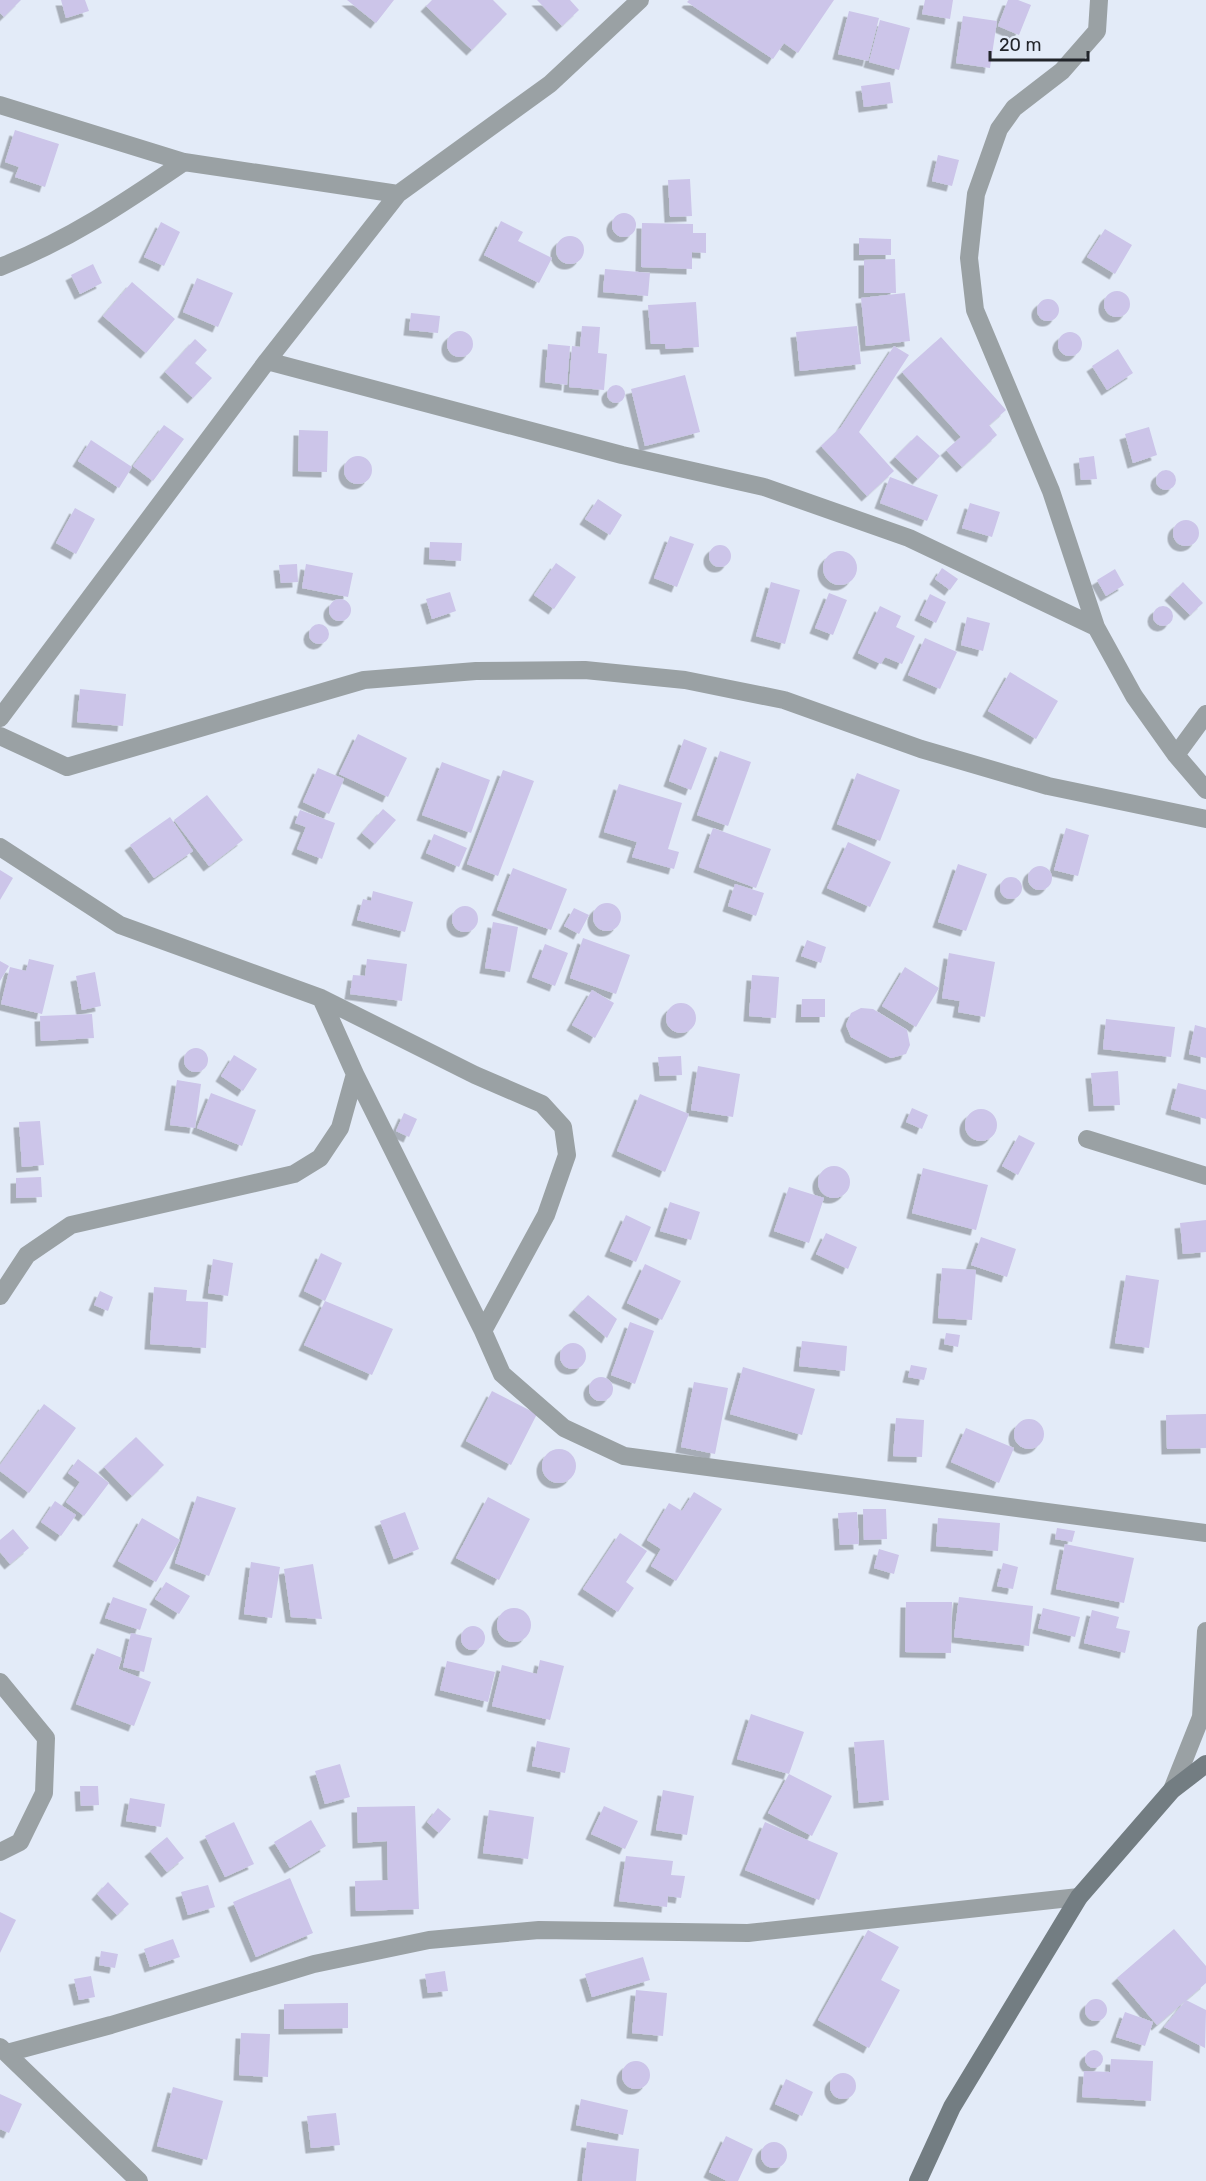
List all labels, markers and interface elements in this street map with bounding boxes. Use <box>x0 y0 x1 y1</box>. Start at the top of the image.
scale bar <box>990 24 1088 62</box>
text: 20 m <box>999 34 1041 56</box>

